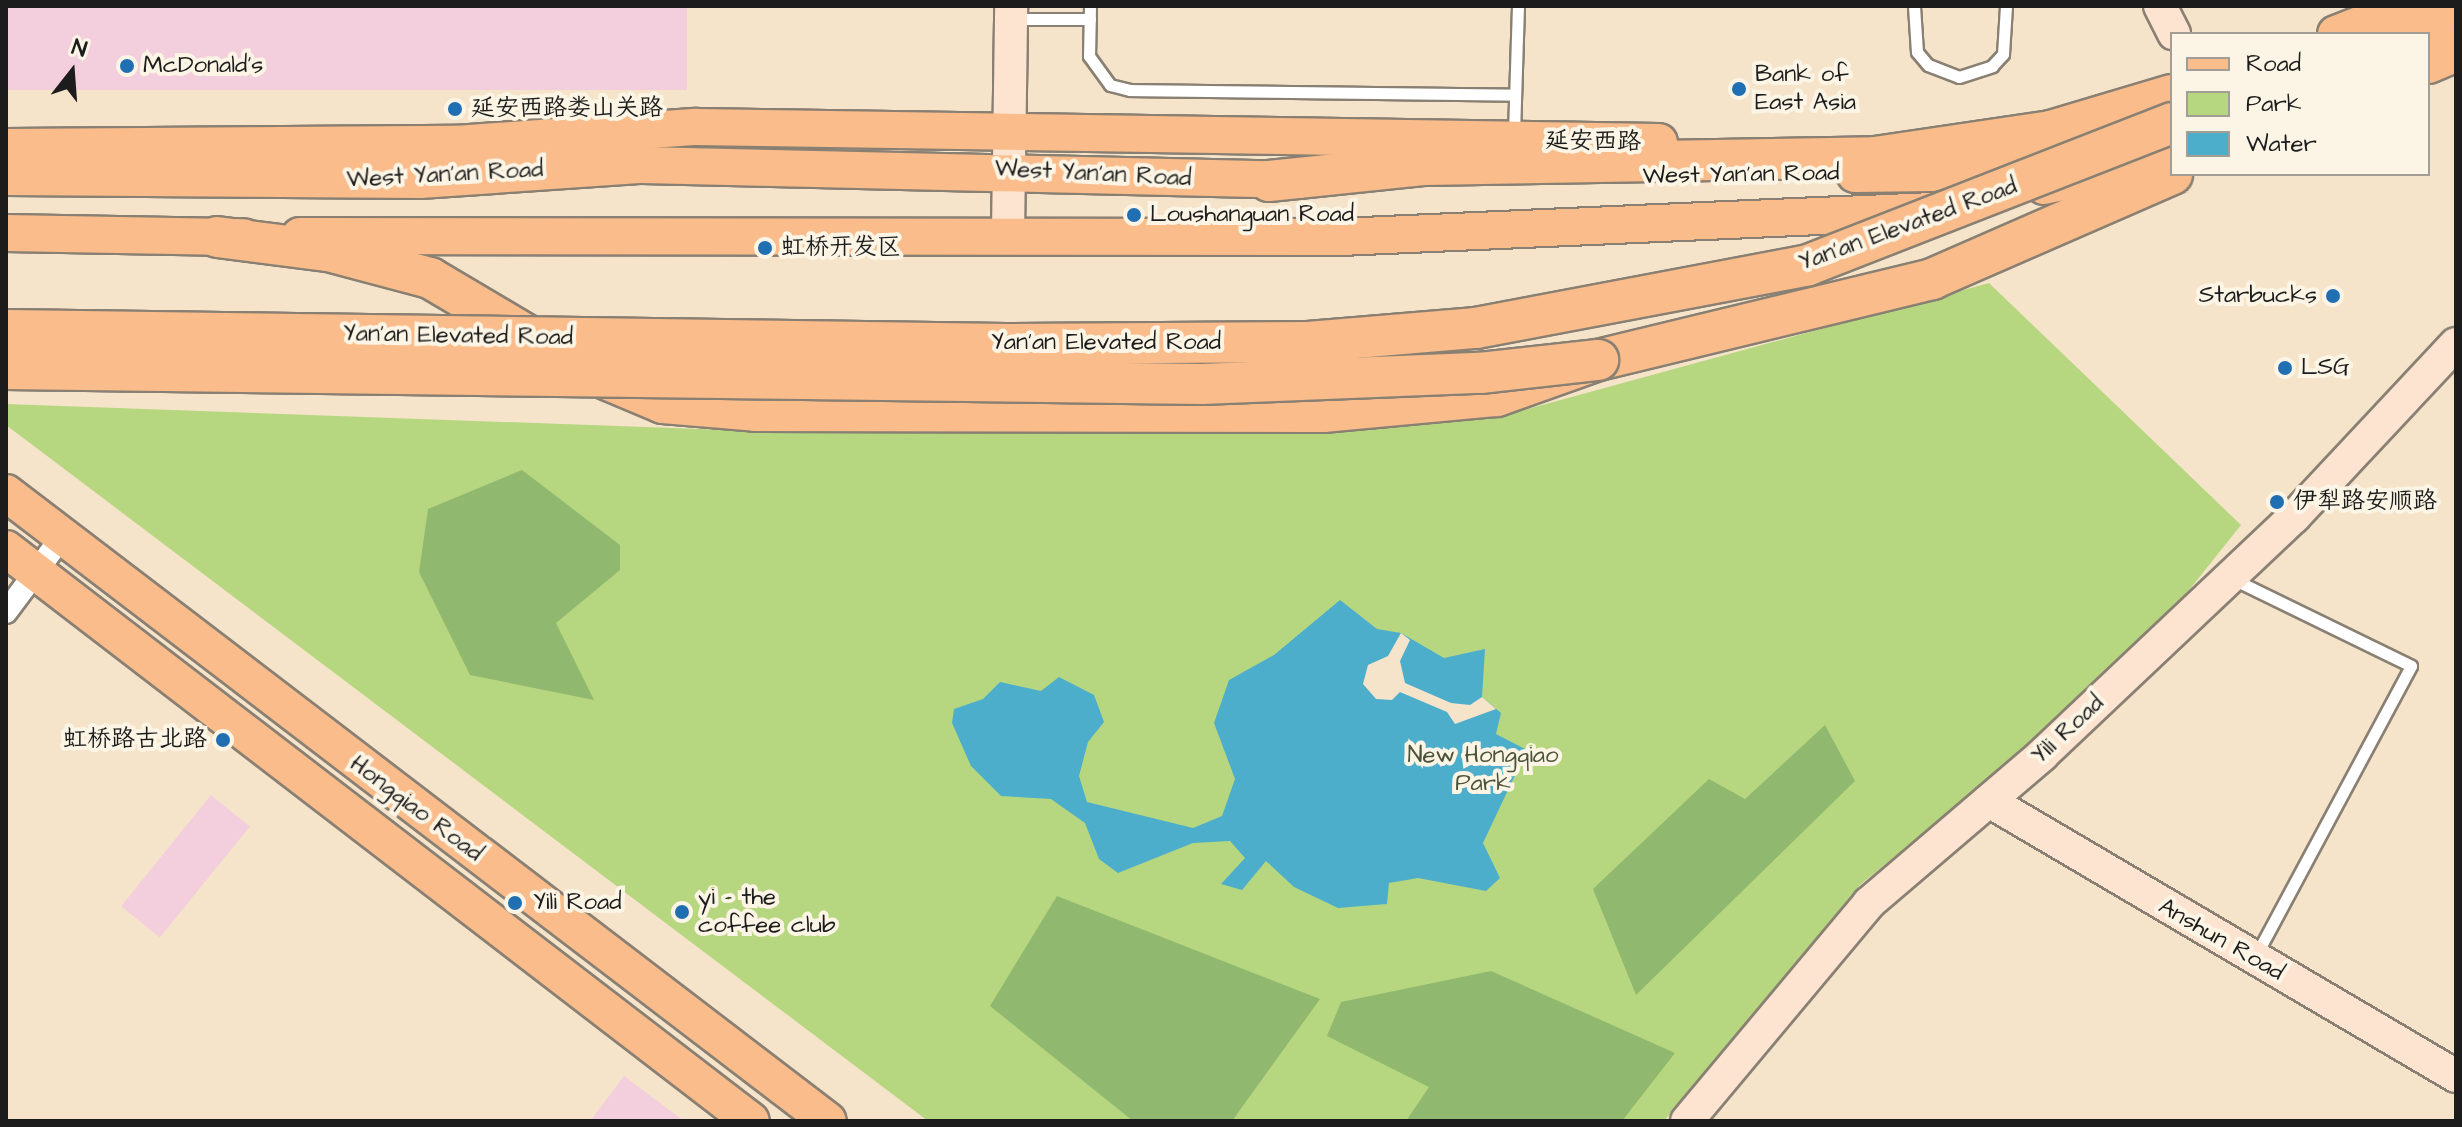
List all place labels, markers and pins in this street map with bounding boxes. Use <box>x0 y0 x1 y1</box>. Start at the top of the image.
place label: McDonald's <box>143 52 263 80</box>
marker: McDonald's <box>118 57 136 75</box>
place label: Bank of East Asia <box>1755 61 1856 117</box>
marker: Bank of East Asia <box>1730 80 1748 98</box>
place label: 延安西路娄山关路 <box>471 95 663 123</box>
marker: 延安西路娄山关路 <box>446 100 464 118</box>
place label: Loushanguan Road <box>1150 201 1354 229</box>
marker: Loushanguan Road <box>1125 206 1143 224</box>
place label: 虹桥开发区 <box>781 234 901 262</box>
marker: 虹桥开发区 <box>756 239 774 257</box>
place label: Starbucks <box>2199 282 2317 310</box>
marker: Starbucks <box>2324 287 2342 305</box>
place label: LSG <box>2301 354 2350 382</box>
marker: LSG <box>2276 359 2294 377</box>
place label: 伊犁路安顺路 <box>2293 488 2437 516</box>
marker: 伊犁路安顺路 <box>2268 493 2286 511</box>
place label: 虹桥路古北路 <box>63 726 207 754</box>
marker: 虹桥路古北路 <box>214 731 232 749</box>
place label: yi - the coffee club <box>698 884 835 940</box>
place label: Yili Road <box>533 889 622 917</box>
marker: Yili Road <box>504 892 526 914</box>
marker: yi - the coffee club <box>673 903 691 921</box>

